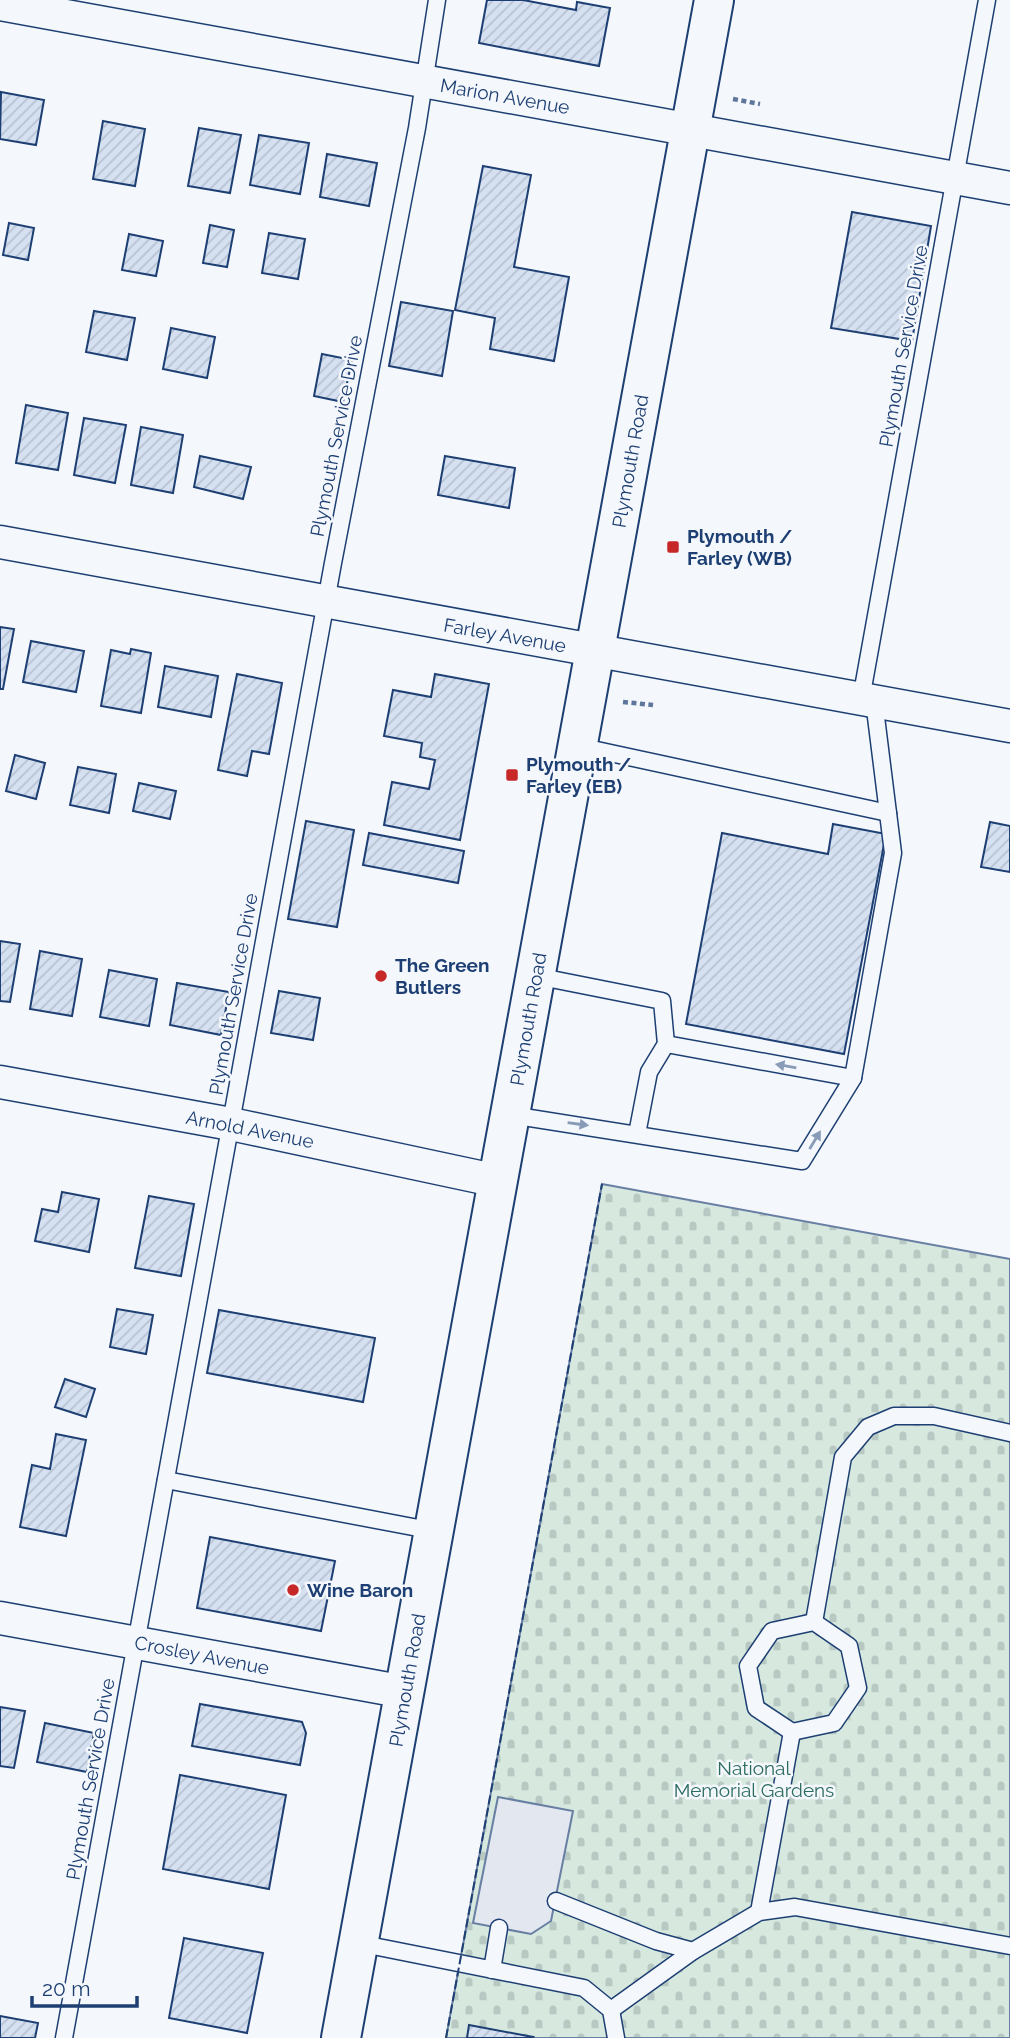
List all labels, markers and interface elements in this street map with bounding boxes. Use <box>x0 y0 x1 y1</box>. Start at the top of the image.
street label: Marion Avenue <box>439 74 571 118</box>
street label: Plymouth Service Drive <box>874 243 932 449</box>
street label: Plymouth Service Drive <box>306 333 366 539</box>
street label: Plymouth Road <box>607 393 653 529</box>
place label: Plymouth / Farley (WB) <box>687 525 792 569</box>
marker: Plymouth / Farley (WB) <box>665 539 681 555</box>
street label: Farley Avenue <box>442 613 568 657</box>
place label: Plymouth / Farley (EB) <box>526 753 631 797</box>
marker: Plymouth / Farley (EB) <box>504 767 520 783</box>
street label: Plymouth Service Drive <box>204 891 262 1097</box>
street label: Plymouth Road <box>505 951 551 1087</box>
place label: The Green Butlers <box>395 954 489 998</box>
marker: The Green Butlers <box>373 968 389 984</box>
one-way arrow <box>775 1060 797 1071</box>
street label: Arnold Avenue <box>184 1106 316 1152</box>
one-way arrow <box>567 1119 589 1130</box>
one-way arrow <box>809 1130 822 1149</box>
place label: Wine Baron <box>307 1579 413 1601</box>
marker: Wine Baron <box>285 1582 301 1598</box>
street label: Plymouth Road <box>384 1612 430 1748</box>
street label: Crosley Avenue <box>133 1631 271 1679</box>
street label: Plymouth Service Drive <box>61 1676 119 1882</box>
park label: National Memorial Gardens <box>674 1757 834 1801</box>
scale bar <box>32 1965 136 2009</box>
text: 20 m <box>42 1976 90 2001</box>

